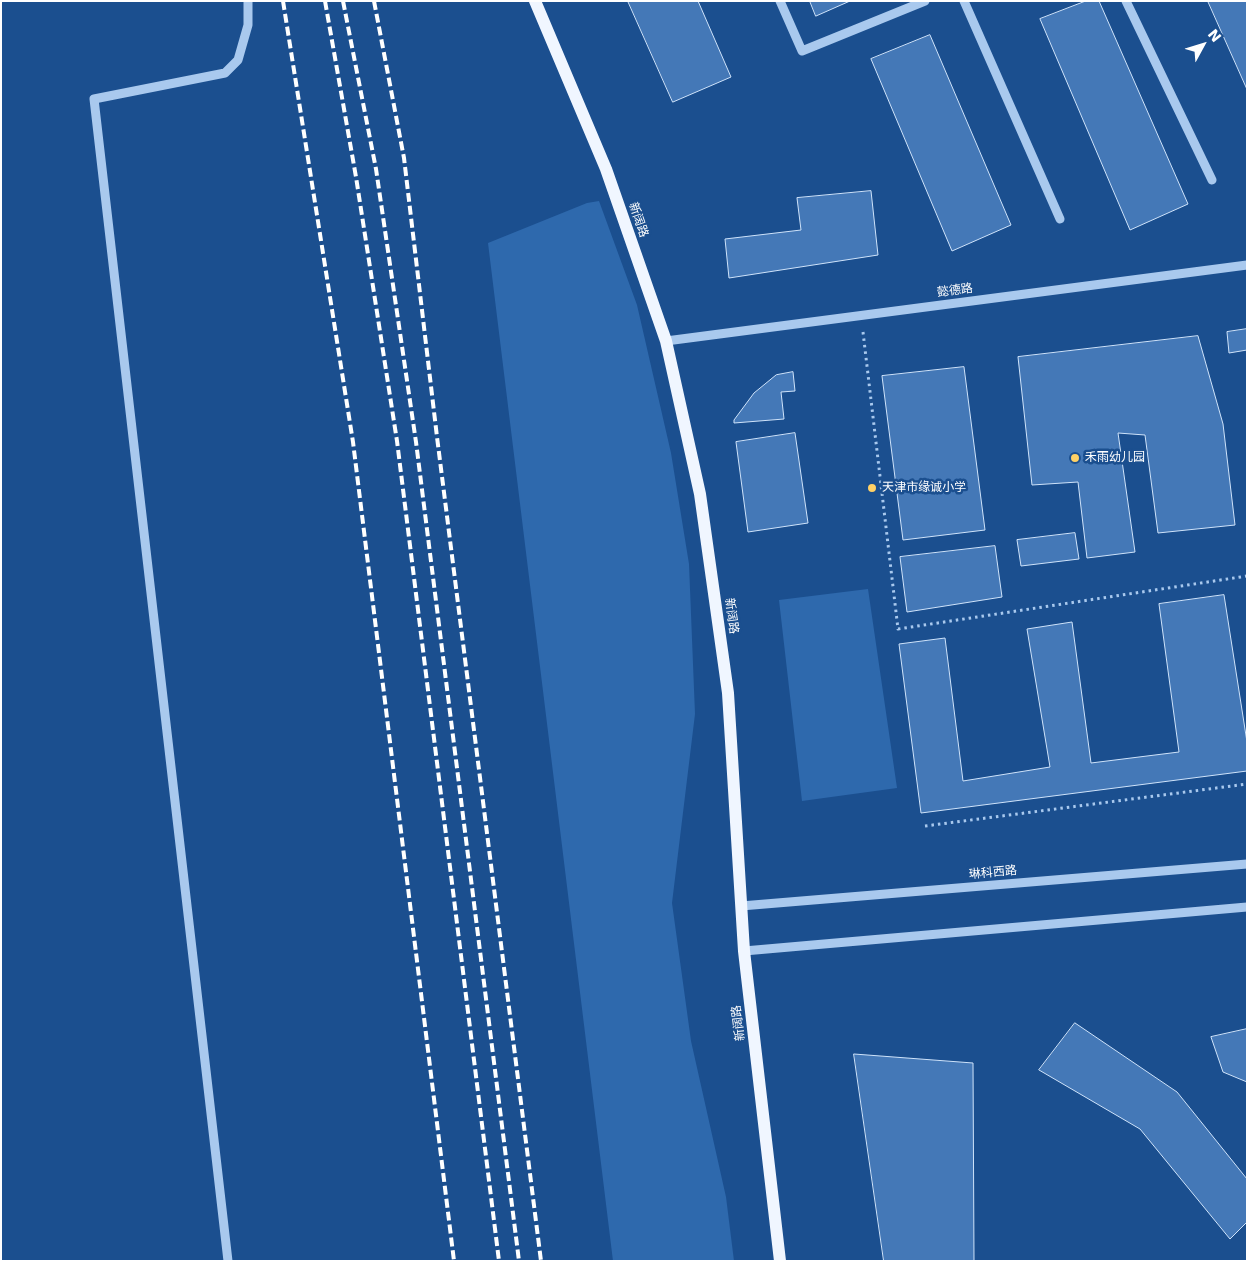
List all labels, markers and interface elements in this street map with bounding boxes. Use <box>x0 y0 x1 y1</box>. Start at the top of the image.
north arrow <box>1178 20 1228 70</box>
text: N <box>1205 26 1225 45</box>
street label: 新阔路 <box>625 201 651 239</box>
street label: 懿德路 <box>936 282 974 300</box>
place label: 禾雨幼儿园 <box>1085 451 1145 465</box>
marker: 禾雨幼儿园 <box>1069 452 1081 464</box>
place label: 天津市缘诚小学 <box>882 481 966 495</box>
marker: 天津市缘诚小学 <box>866 482 878 494</box>
street label: 新阔路 <box>721 597 741 635</box>
street label: 琳科西路 <box>968 864 1018 882</box>
street label: 新阔路 <box>730 1004 748 1042</box>

